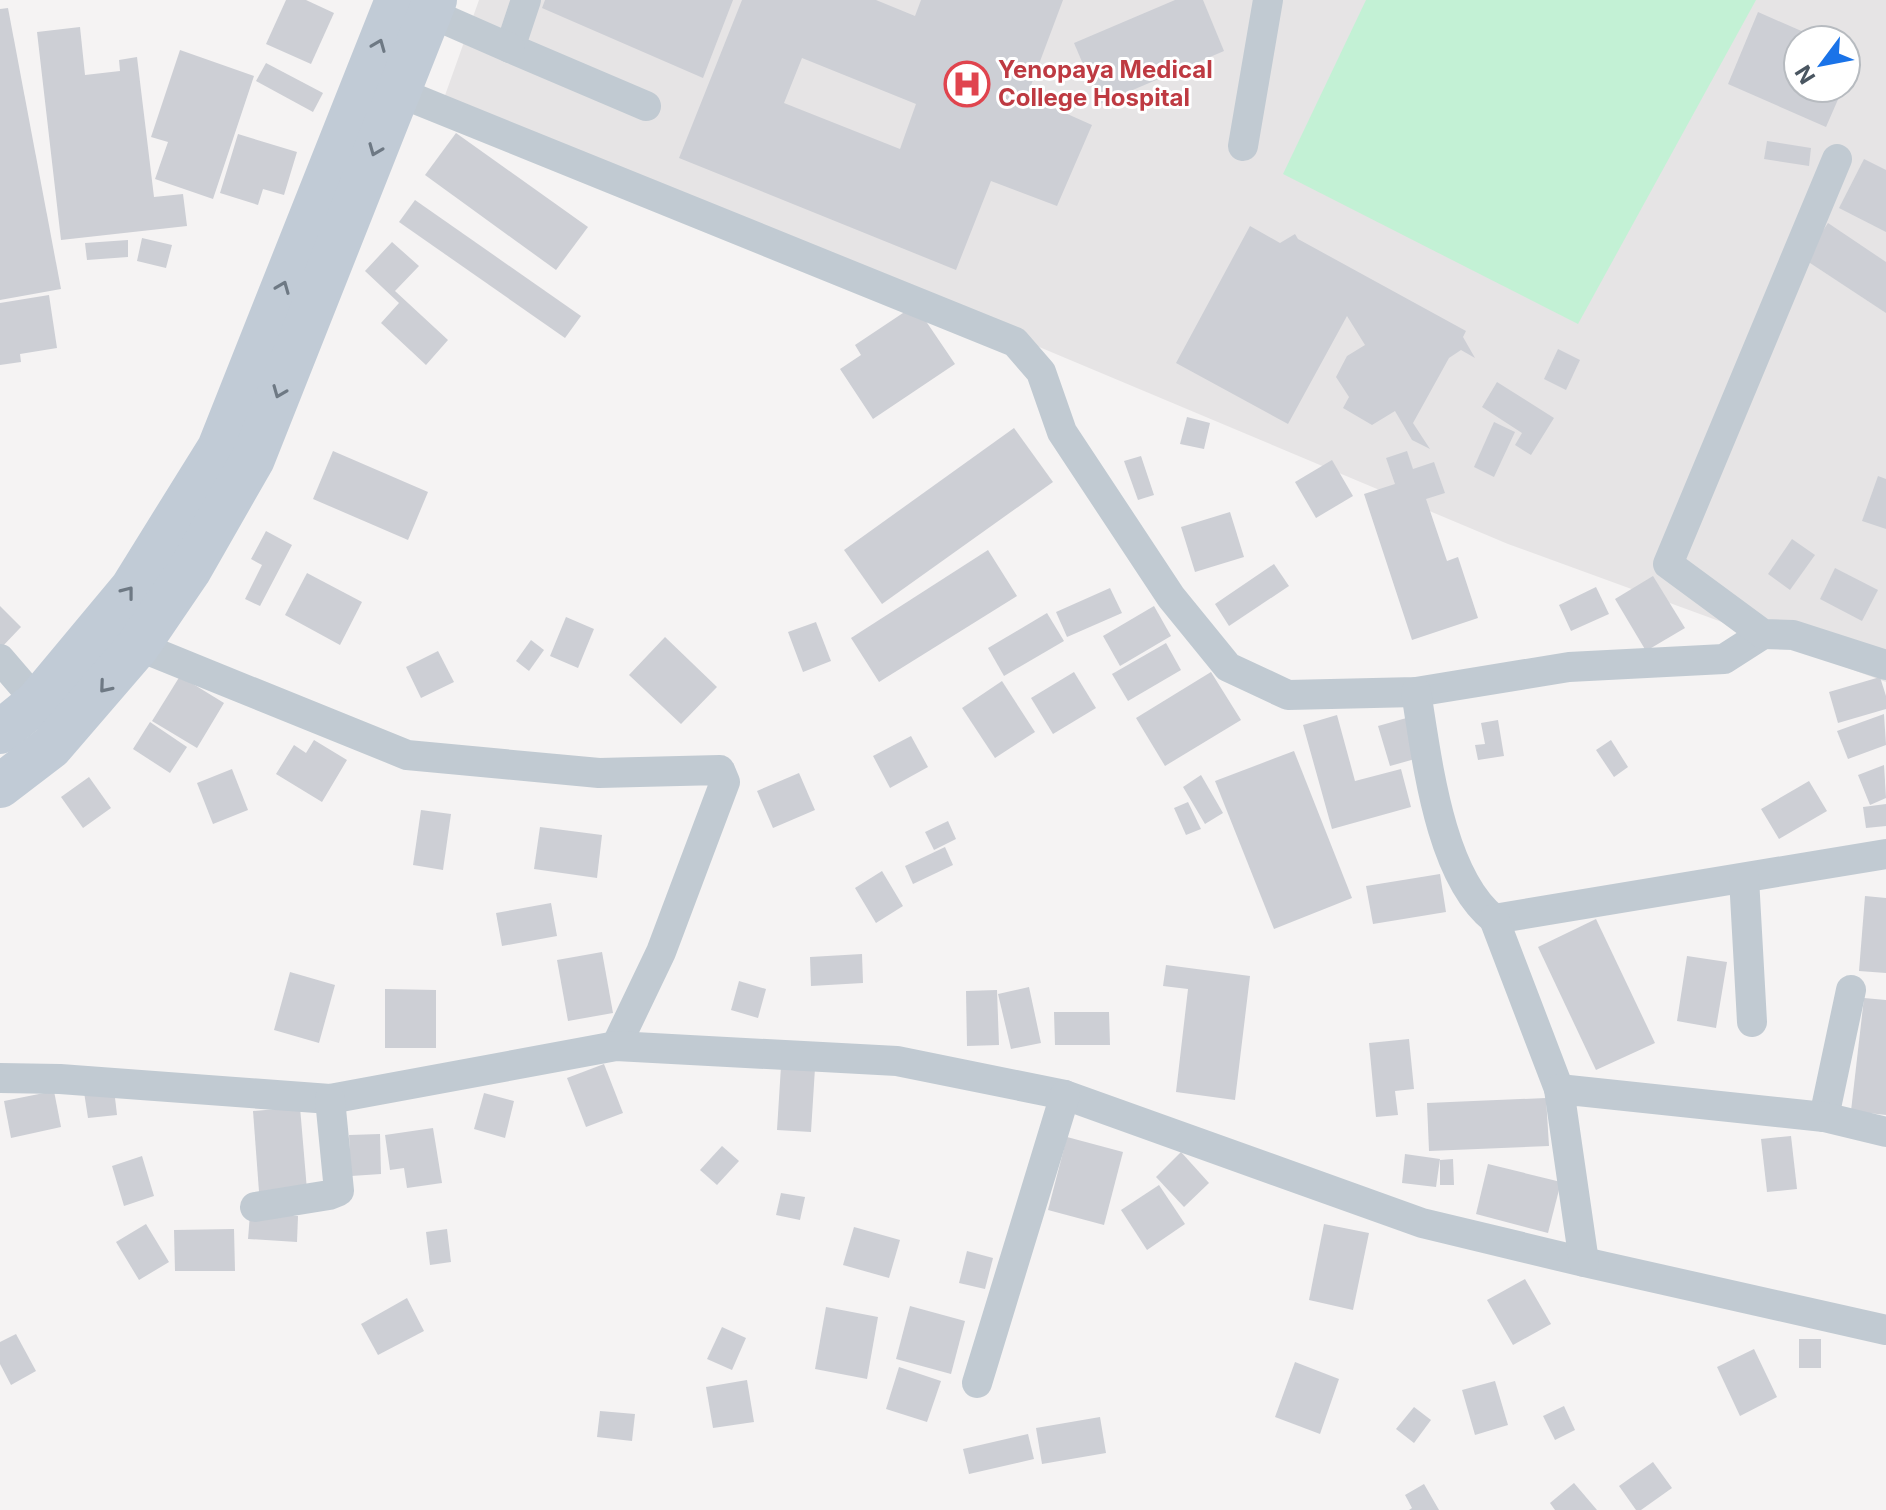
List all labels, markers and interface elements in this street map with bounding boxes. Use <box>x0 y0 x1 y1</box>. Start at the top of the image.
north arrow <box>1782 24 1862 104</box>
one-way arrow <box>369 39 386 53</box>
place label: Yenopaya Medical College Hospital <box>998 55 1213 112</box>
hospital icon: Yenopaya Medical College Hospital <box>943 60 991 108</box>
text: N <box>1790 61 1821 89</box>
one-way arrow <box>368 142 385 156</box>
one-way arrow <box>273 281 290 295</box>
one-way arrow <box>272 384 289 398</box>
one-way arrow <box>118 586 132 601</box>
one-way arrow <box>100 677 115 692</box>

